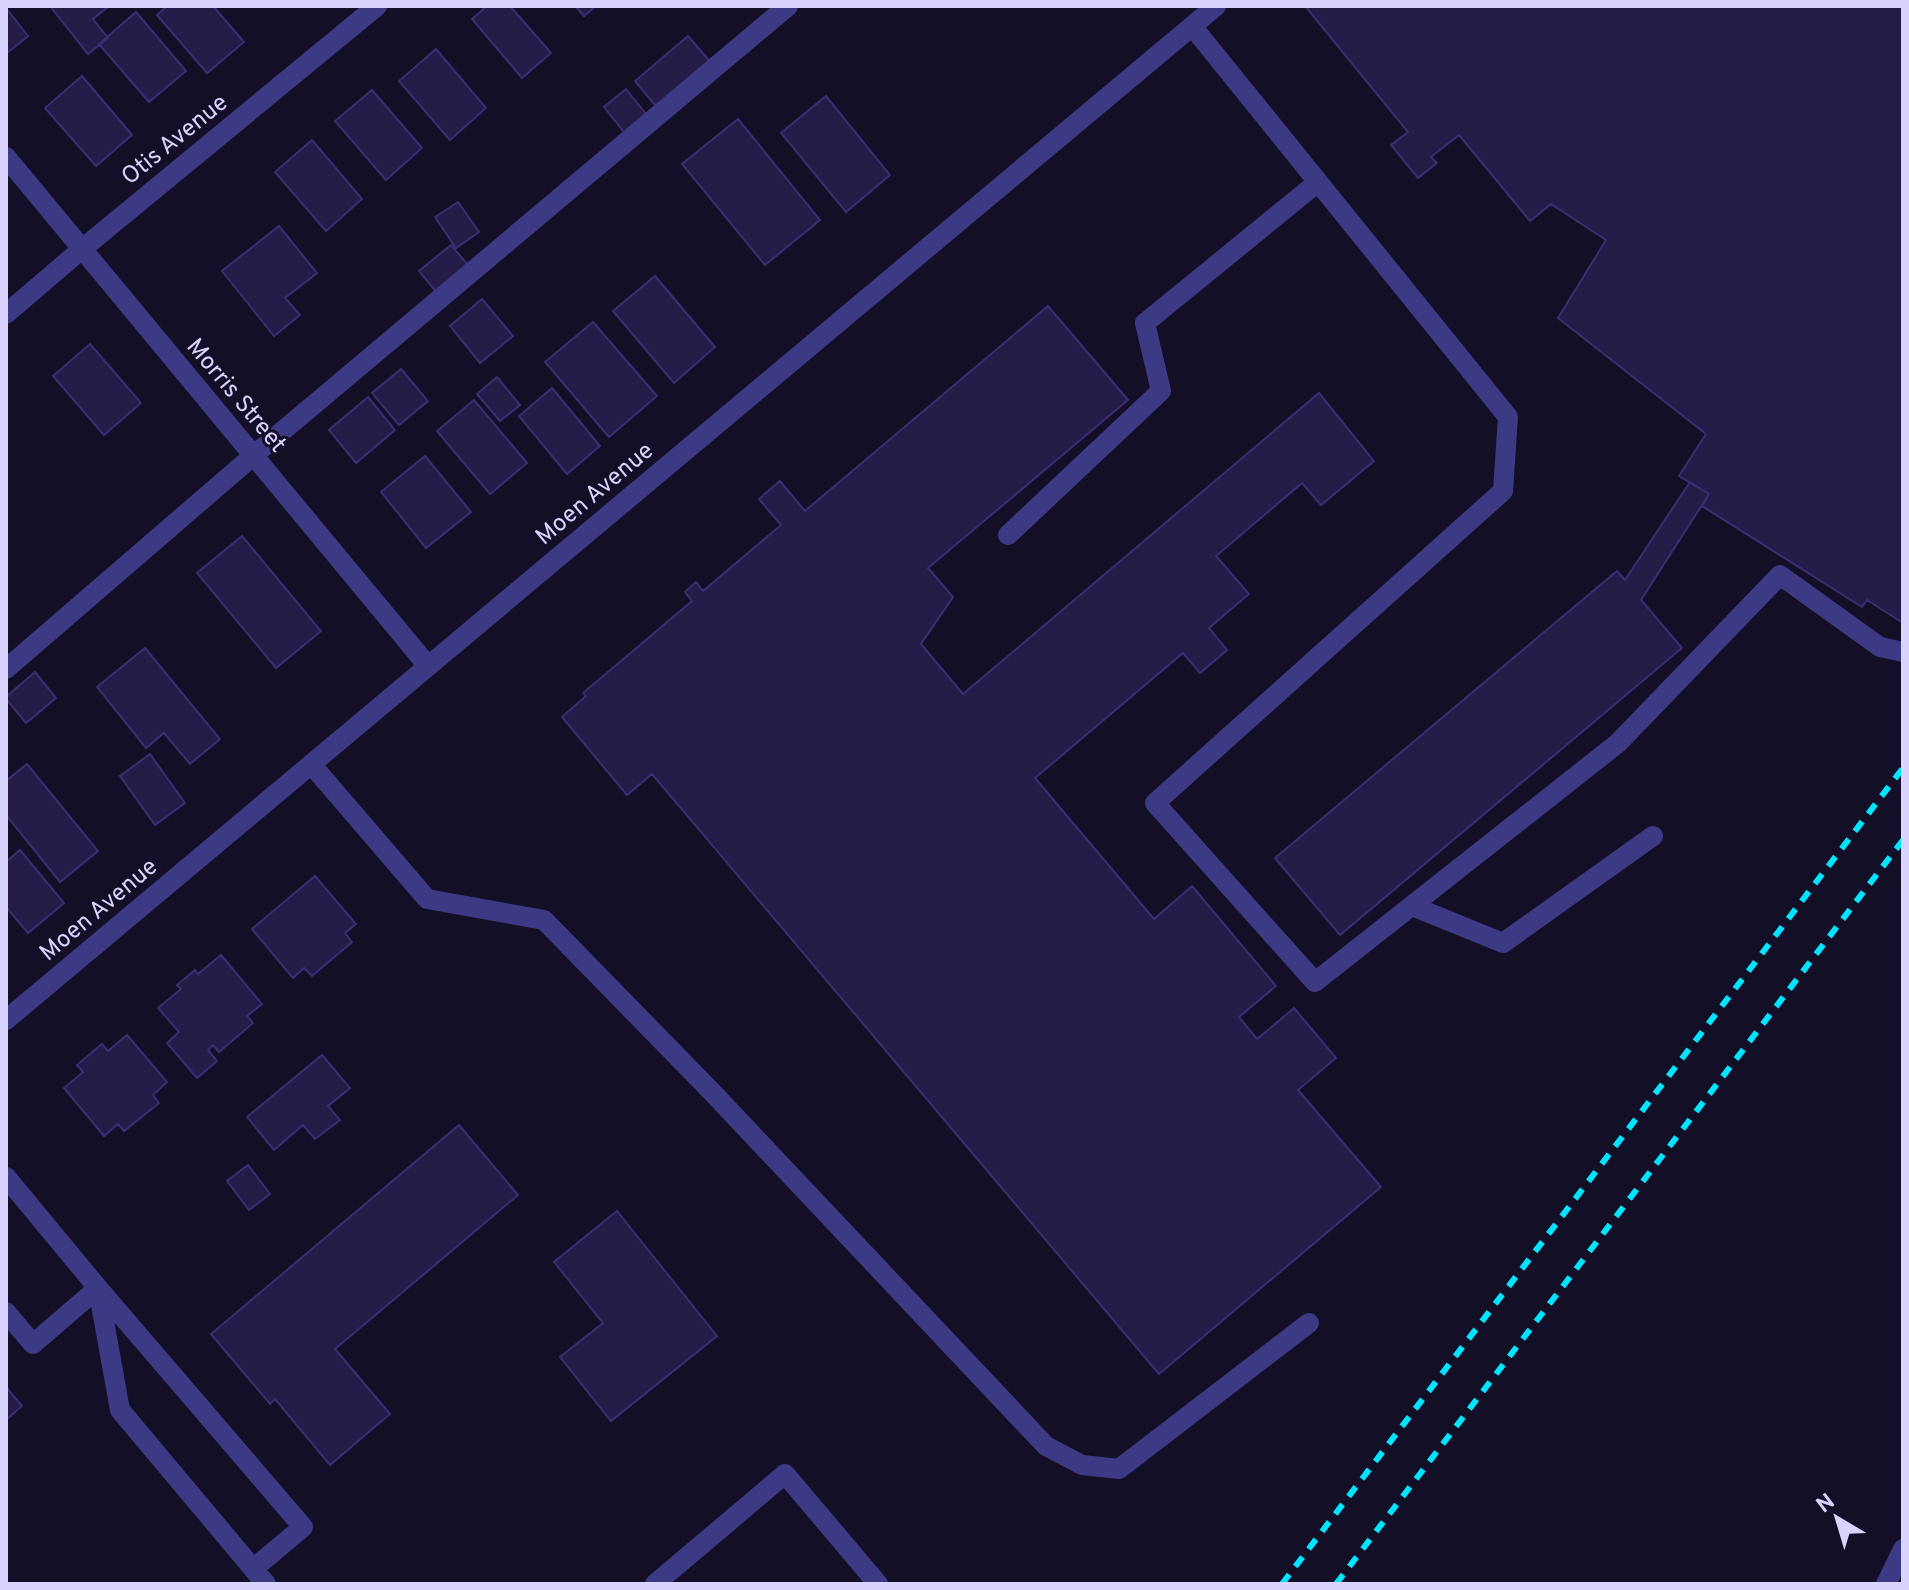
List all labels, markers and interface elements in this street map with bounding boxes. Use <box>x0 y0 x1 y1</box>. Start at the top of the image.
street label: Otis Avenue <box>116 88 235 193</box>
street label: Morris Street <box>179 333 292 460</box>
street label: Moen Avenue <box>530 437 660 553</box>
street label: Moen Avenue <box>34 853 164 969</box>
north arrow <box>1797 1478 1877 1558</box>
text: N <box>1812 1489 1841 1520</box>

